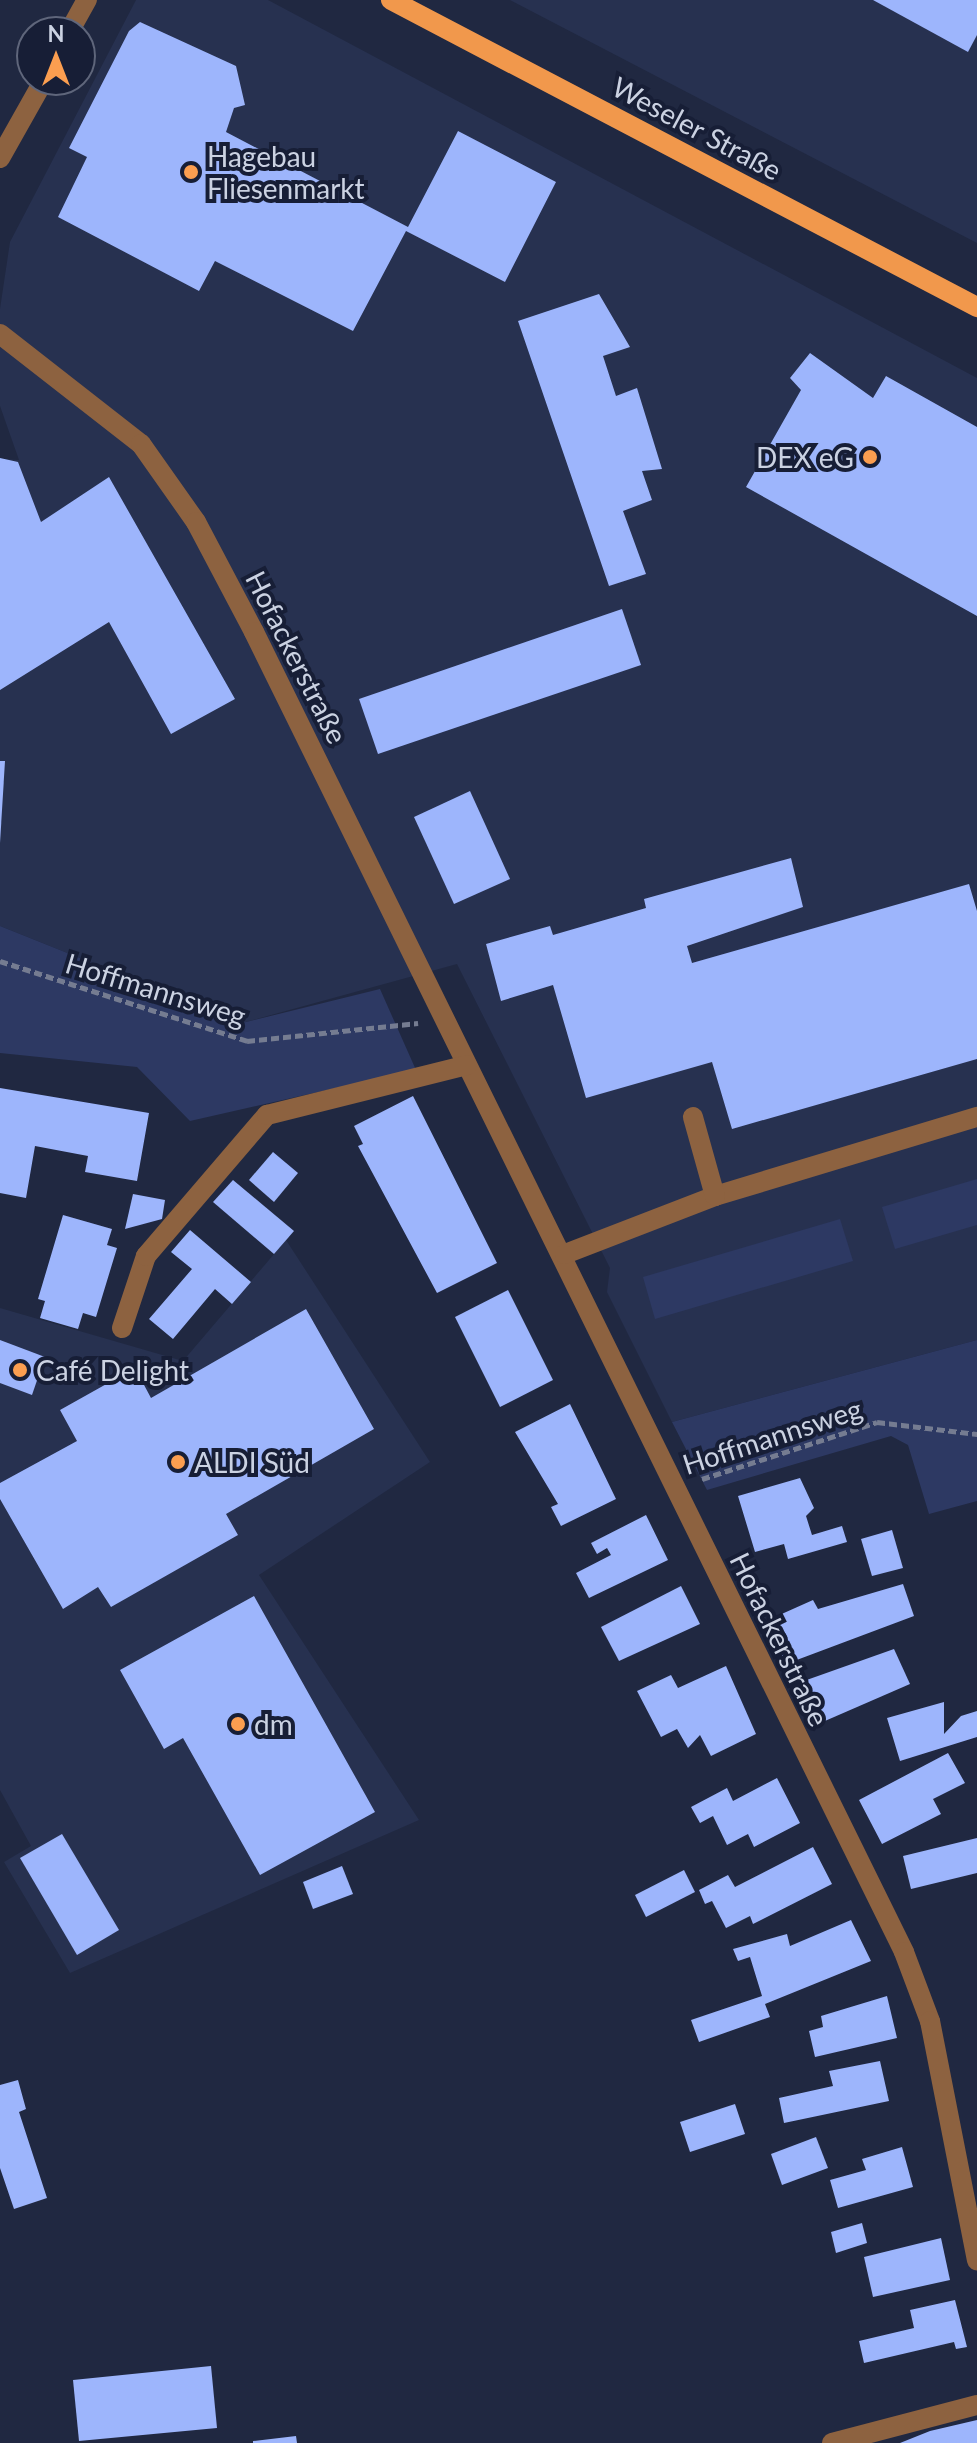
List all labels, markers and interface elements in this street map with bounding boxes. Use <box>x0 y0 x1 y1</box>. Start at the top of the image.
north arrow <box>16 16 96 96</box>
text: N <box>48 20 64 47</box>
street label: Weseler Straße <box>606 69 788 187</box>
place label: Hagebau Fliesenmarkt <box>207 139 365 205</box>
marker: Hagebau Fliesenmarkt <box>182 163 200 181</box>
place label: DEX eG <box>756 440 854 474</box>
marker: DEX eG <box>861 448 879 466</box>
street label: Hofackerstraße <box>239 565 355 749</box>
street label: Hoffmannsweg <box>62 946 250 1032</box>
place label: Café Delight <box>36 1353 189 1387</box>
marker: Café Delight <box>11 1361 29 1379</box>
street label: Hoffmannsweg <box>678 1391 866 1481</box>
place label: ALDI Süd <box>194 1445 310 1479</box>
marker: ALDI Süd <box>169 1453 187 1471</box>
street label: Hofackerstraße <box>723 1547 837 1731</box>
place label: dm <box>254 1707 293 1741</box>
marker: dm <box>229 1715 247 1733</box>

